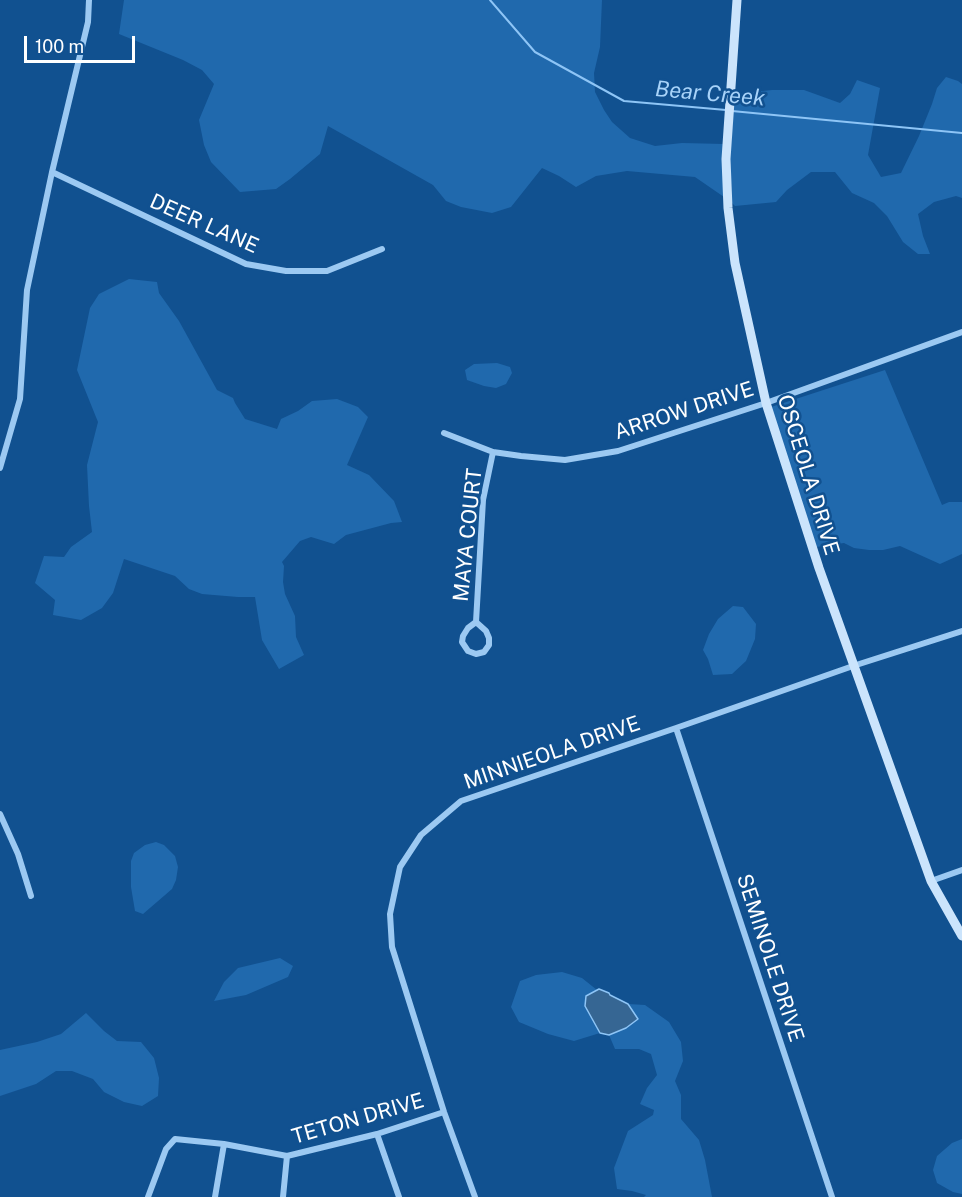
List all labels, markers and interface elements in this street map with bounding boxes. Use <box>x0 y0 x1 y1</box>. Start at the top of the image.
scale bar <box>27 24 138 62</box>
text: 100 m <box>35 36 84 57</box>
water label: Bear Creek <box>654 76 766 112</box>
street label: DEER LANE <box>146 189 262 259</box>
street label: ARROW DRIVE <box>611 377 757 445</box>
street label: OSCEOLA DRIVE <box>772 392 844 558</box>
street label: MAYA COURT <box>448 467 488 603</box>
street label: MINNIEOLA DRIVE <box>460 711 644 795</box>
street label: SEMINOLE DRIVE <box>731 871 809 1045</box>
street label: TETON DRIVE <box>289 1088 427 1150</box>

